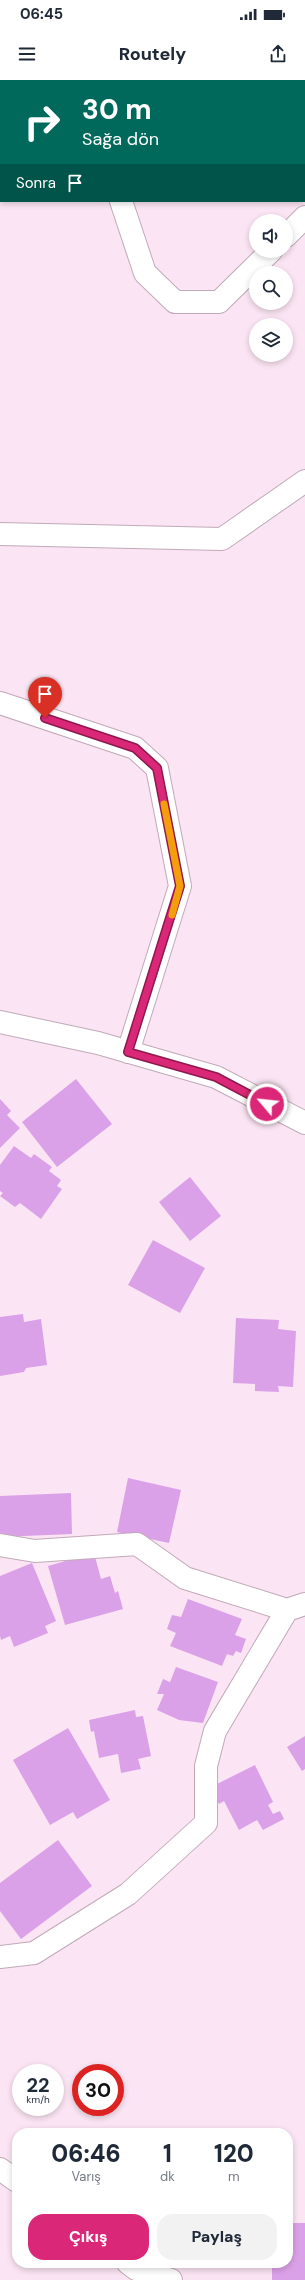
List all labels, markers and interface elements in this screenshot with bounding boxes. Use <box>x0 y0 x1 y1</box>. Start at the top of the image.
text: 06:45 <box>20 4 63 24</box>
text: Routely <box>119 42 186 66</box>
icon: menu <box>16 43 38 65</box>
icon: share <box>267 43 289 65</box>
text: 30 m <box>82 91 152 128</box>
icon: right <box>16 96 68 148</box>
text: Sağa dön <box>82 127 159 151</box>
icon: arrive <box>64 172 86 194</box>
text: Sonra <box>16 173 56 193</box>
map controls <box>249 214 293 362</box>
button: sound <box>249 214 293 258</box>
button: search <box>249 266 293 310</box>
button: layers <box>249 318 293 362</box>
pin <box>28 677 62 718</box>
icon: arrive <box>34 683 56 705</box>
position arrow <box>246 1083 288 1125</box>
speed limit sign: 30 <box>72 2064 124 2116</box>
text: 22 <box>26 2072 50 2098</box>
text: km/h <box>26 2093 50 2106</box>
text: 06:46 <box>51 2138 121 2169</box>
text: 1 <box>163 2138 172 2169</box>
text: 120 <box>214 2138 254 2169</box>
text: Varış <box>71 2168 101 2185</box>
text: dk <box>160 2168 175 2185</box>
text: m <box>228 2168 240 2185</box>
button: Çıkış <box>28 2214 149 2260</box>
button: Paylaş <box>157 2214 277 2260</box>

